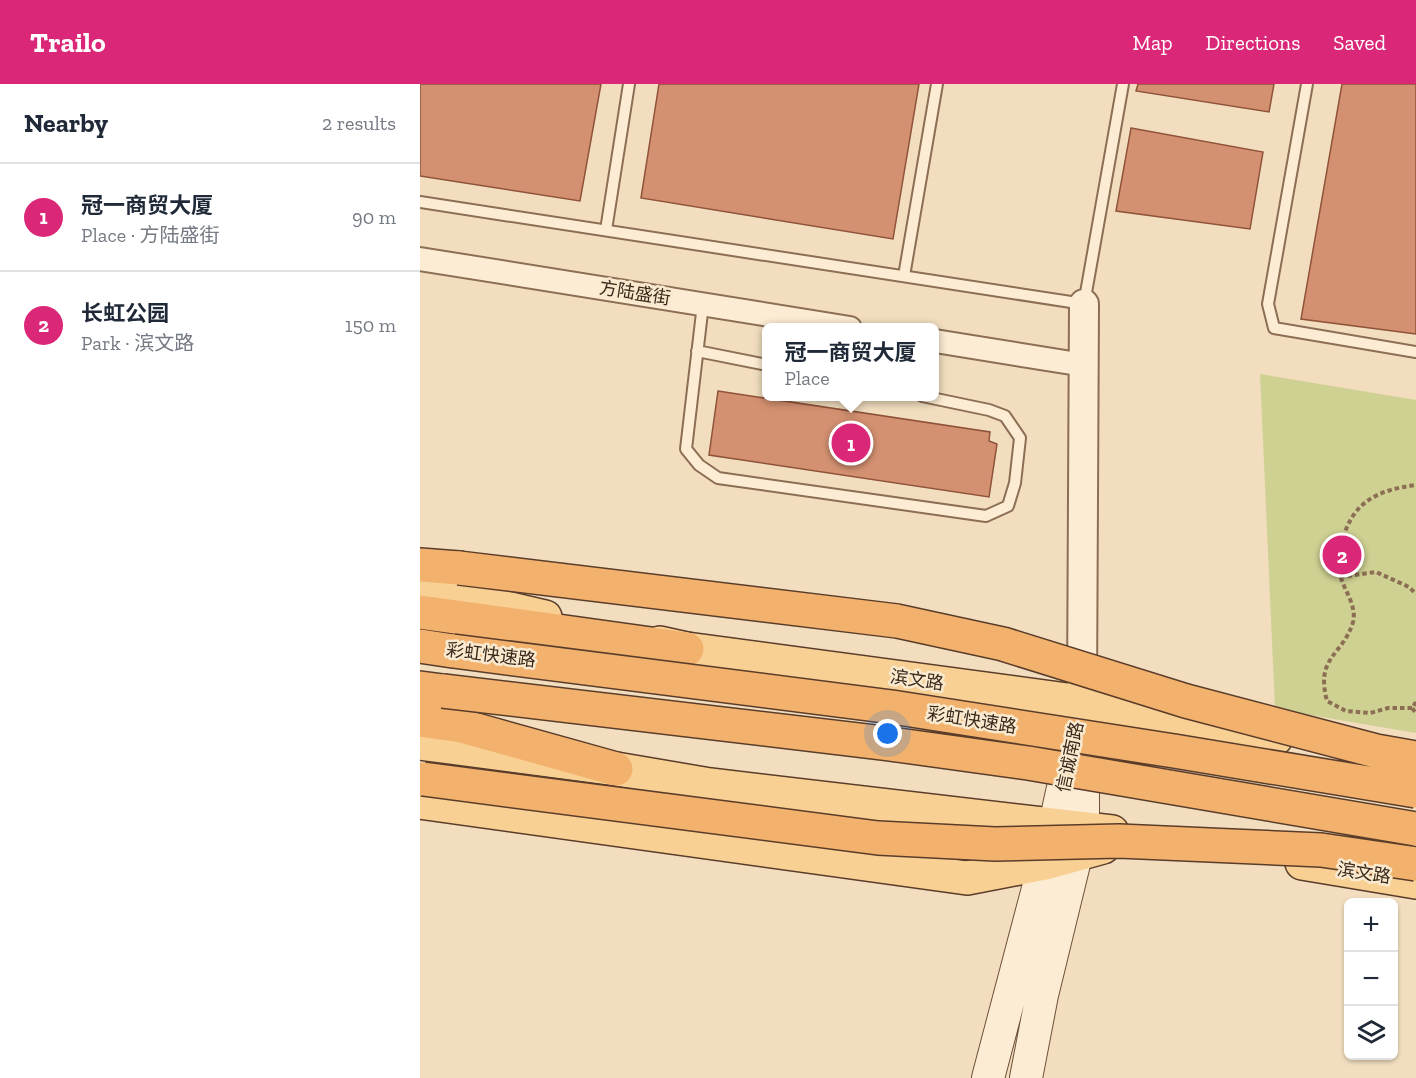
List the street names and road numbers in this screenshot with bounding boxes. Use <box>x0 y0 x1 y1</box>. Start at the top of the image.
street label: 方陆盛街 <box>598 277 672 309</box>
street label: 彩虹快速路 <box>445 639 537 671</box>
street label: 滨文路 <box>889 665 945 695</box>
street label: 彩虹快速路 <box>926 702 1018 738</box>
street label: 信诚南路 <box>1052 719 1088 795</box>
street label: 滨文路 <box>1336 858 1392 888</box>

